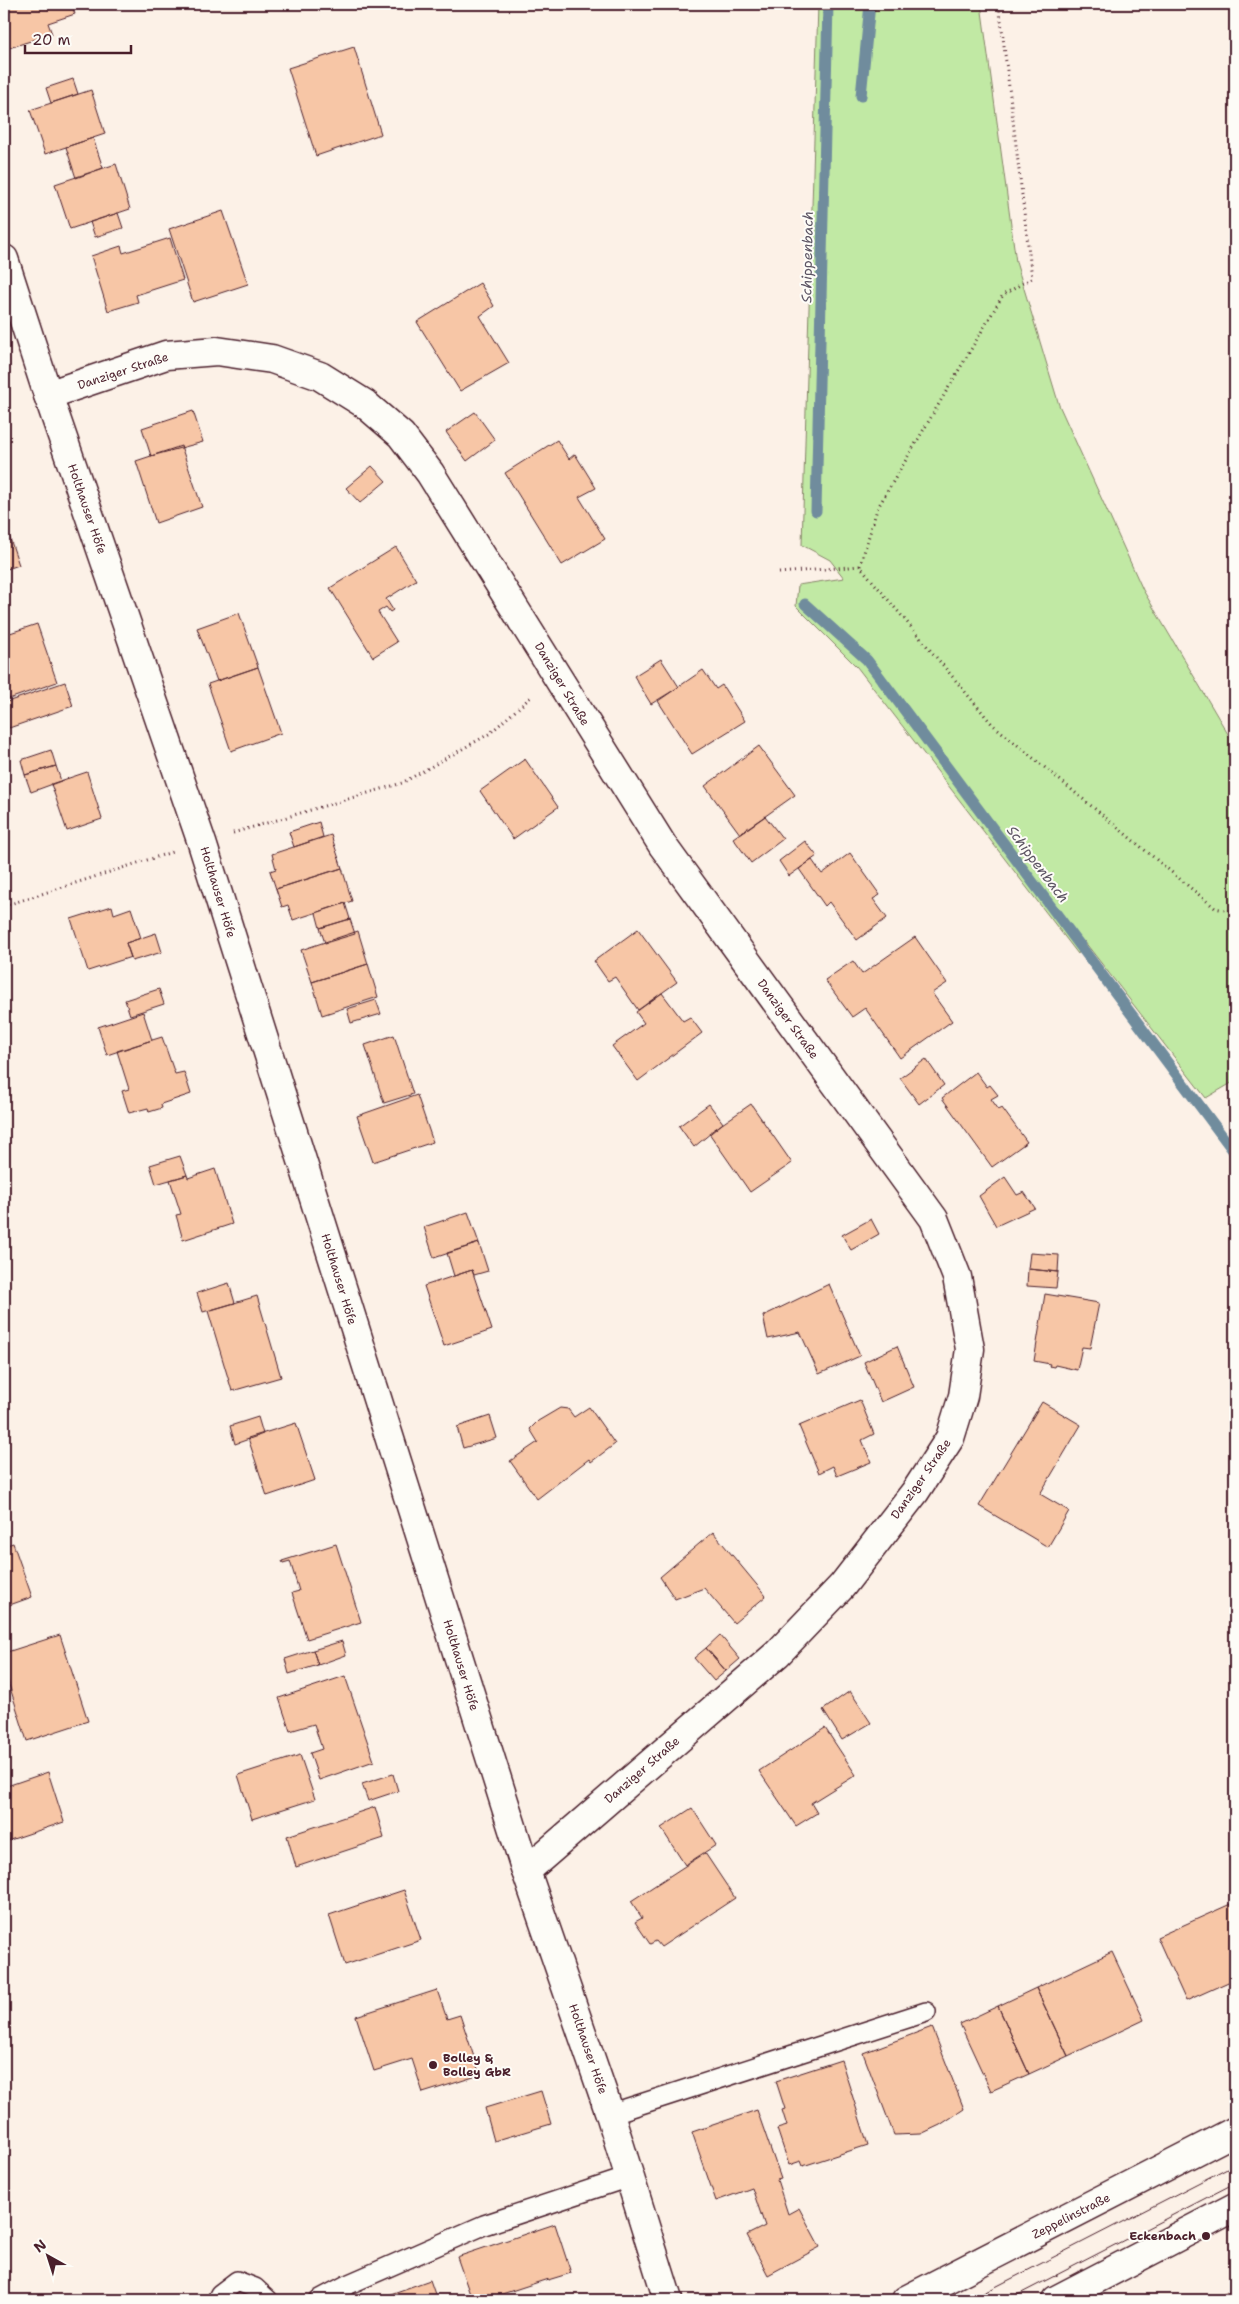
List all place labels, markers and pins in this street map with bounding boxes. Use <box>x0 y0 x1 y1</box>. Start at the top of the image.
place label: Bolley & Bolley GbR <box>443 2050 511 2080</box>
marker: Bolley & Bolley GbR <box>427 2059 439 2071</box>
place label: Eckenbach <box>1129 2228 1196 2244</box>
marker: Eckenbach <box>1200 2230 1212 2242</box>

